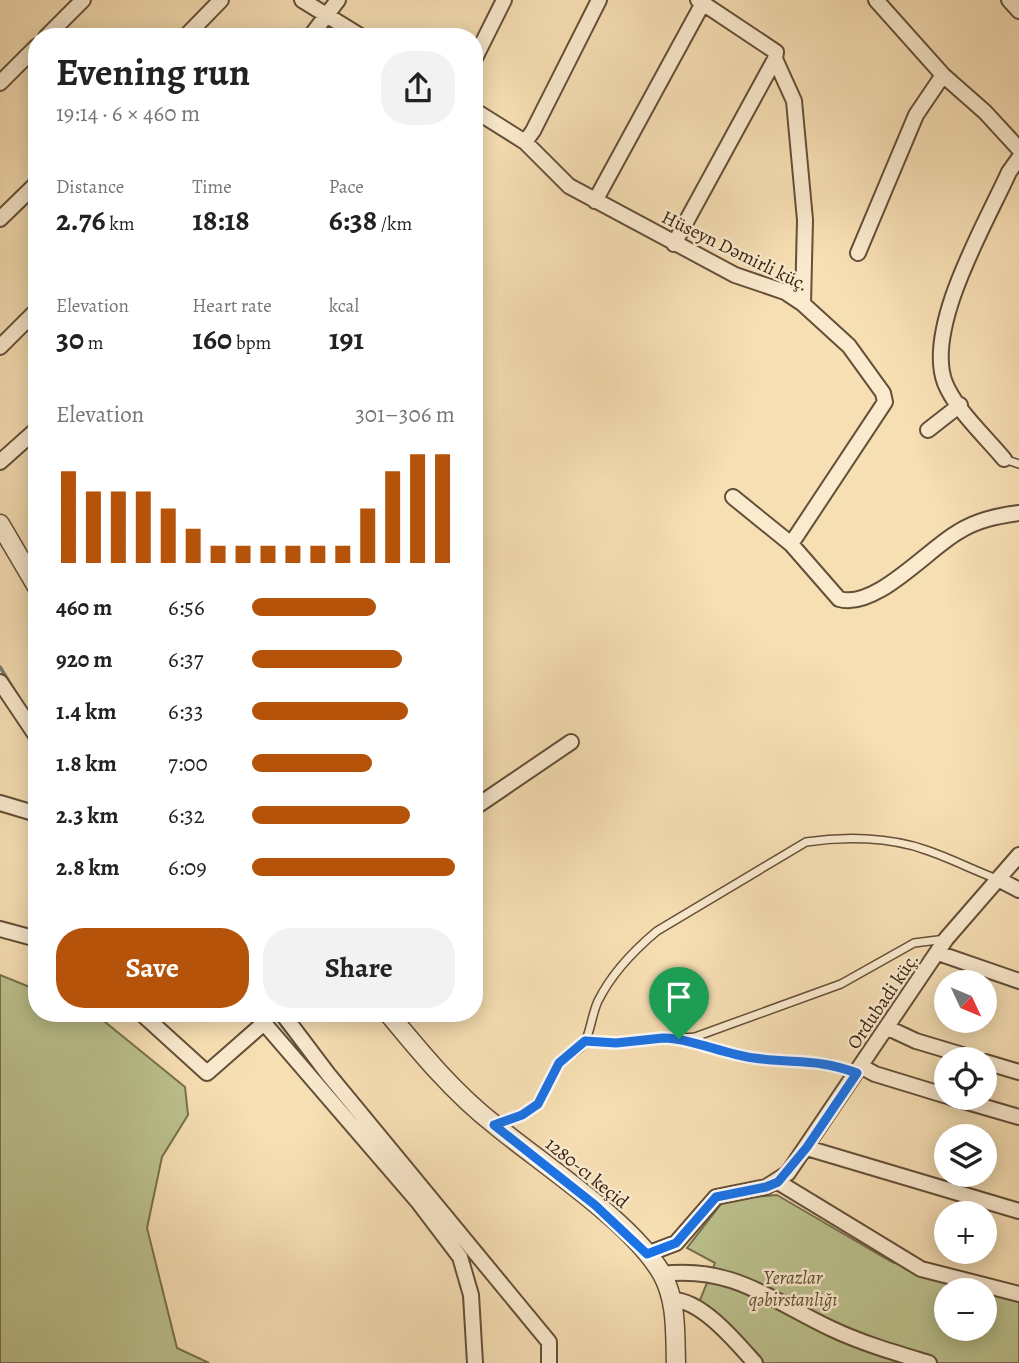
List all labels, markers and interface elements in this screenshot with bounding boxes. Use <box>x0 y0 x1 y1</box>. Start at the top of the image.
text: Evening run <box>56 46 250 98</box>
button: share <box>381 51 455 125</box>
text: 19:14 · 6 × 460 m <box>56 98 200 129</box>
text: Distance <box>56 174 124 200</box>
text: Time <box>192 174 232 200</box>
text: Pace <box>329 174 364 200</box>
text: 2.76 <box>56 200 106 240</box>
text: 18:18 <box>192 200 250 240</box>
text: 6:38 <box>329 200 377 240</box>
street label: Hüseyn Dəmirli küç. <box>657 204 813 298</box>
text: km <box>106 211 135 237</box>
text: /km <box>377 211 412 237</box>
text: Elevation <box>56 293 129 319</box>
text: Heart rate <box>192 293 272 319</box>
text: kcal <box>329 293 359 319</box>
text: 30 <box>56 319 84 359</box>
text: 160 <box>192 319 232 359</box>
text: 191 <box>329 319 364 359</box>
text: m <box>84 330 104 356</box>
text: bpm <box>232 330 271 356</box>
text: Elevation <box>56 399 144 430</box>
text: 301–306 m <box>355 399 455 430</box>
text: 460 m <box>56 592 112 623</box>
text: 6:56 <box>168 592 205 623</box>
text: 920 m <box>56 644 113 675</box>
text: 6:37 <box>168 644 203 675</box>
text: 1.4 km <box>56 696 117 727</box>
text: 6:33 <box>168 696 203 727</box>
text: 1.8 km <box>56 748 117 779</box>
text: 7:00 <box>168 748 208 779</box>
text: 2.3 km <box>56 800 119 831</box>
text: 6:32 <box>168 800 205 831</box>
text: 2.8 km <box>56 852 120 883</box>
text: 6:09 <box>168 852 207 883</box>
button: Save <box>56 928 249 1008</box>
button: Share <box>263 928 455 1008</box>
street label: Ordubadi küç. <box>841 947 925 1055</box>
pin <box>649 967 709 1039</box>
north arrow <box>934 970 998 1032</box>
map controls <box>934 970 997 1341</box>
icon: arrive <box>660 978 698 1016</box>
button: locate <box>934 1047 997 1110</box>
button: layers <box>934 1124 997 1187</box>
street label: 1280-cı keçid <box>540 1131 635 1215</box>
button: + <box>934 1201 997 1264</box>
park label: Yerazlar qəbirstanlığı <box>749 1265 837 1313</box>
button: − <box>934 1278 997 1341</box>

